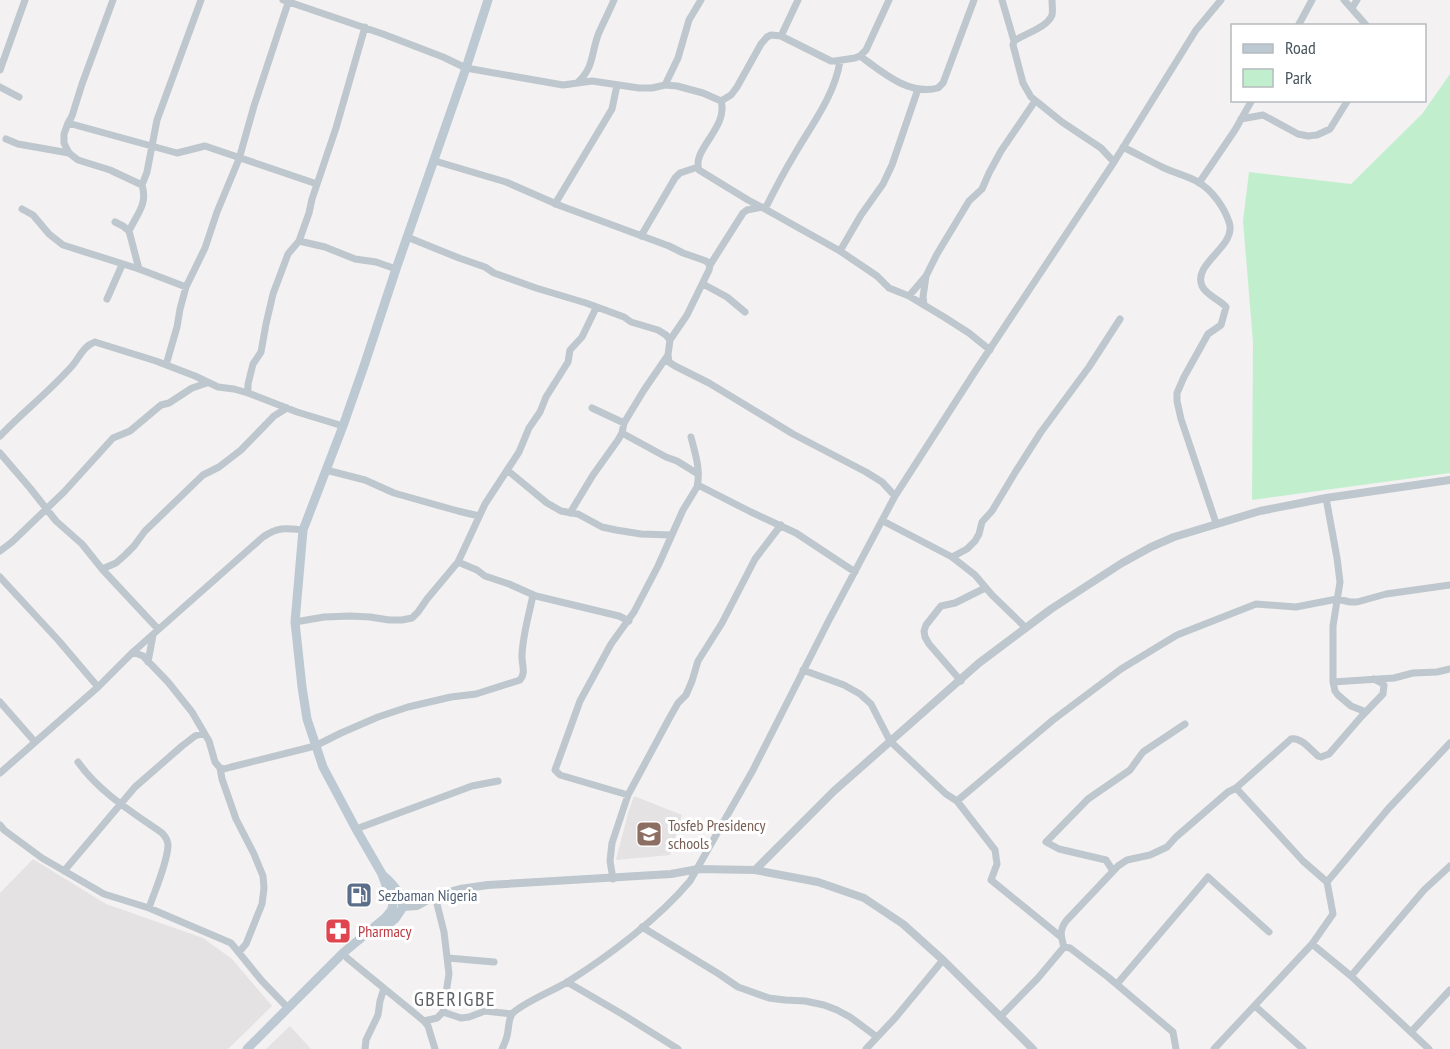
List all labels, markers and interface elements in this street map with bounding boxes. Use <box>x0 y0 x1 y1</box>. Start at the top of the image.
legend <box>1231 24 1426 102</box>
text: Road <box>1285 36 1316 59</box>
text: Park <box>1285 66 1312 89</box>
place label: Tosfeb Presidency schools <box>668 815 766 853</box>
school or university icon: Tosfeb Presidency schools <box>634 819 664 849</box>
fuel station icon: Sezbaman Nigeria <box>344 880 374 910</box>
place label: Sezbaman Nigeria <box>378 885 478 905</box>
pharmacy icon: Pharmacy <box>323 916 353 946</box>
place label: Pharmacy <box>358 921 411 941</box>
district label: GBERIGBE <box>414 986 496 1012</box>

